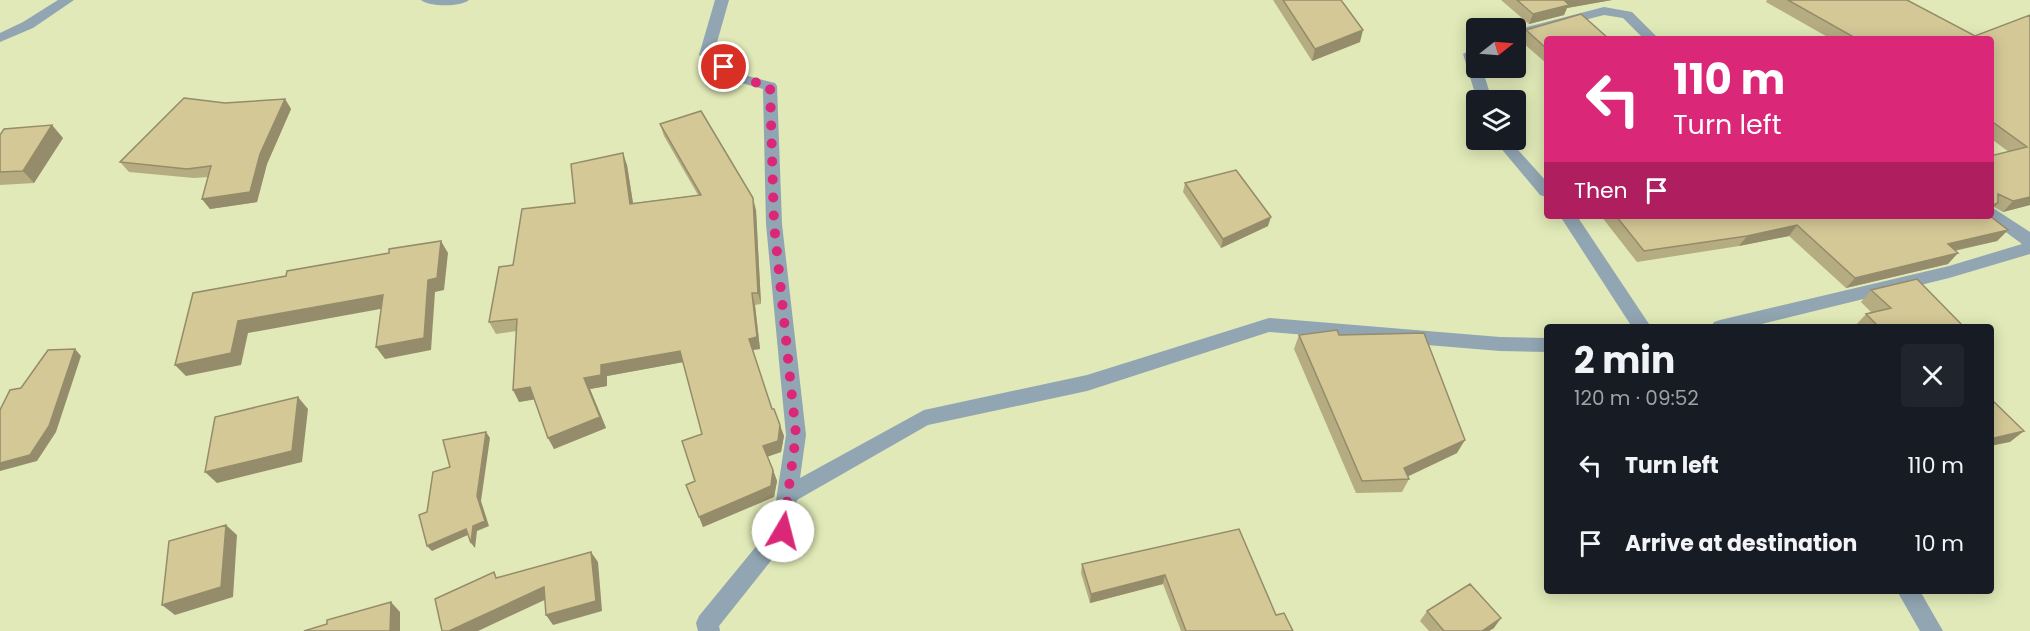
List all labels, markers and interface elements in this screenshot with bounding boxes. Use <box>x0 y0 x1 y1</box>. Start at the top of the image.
north arrow <box>1466 18 1526 78</box>
map controls <box>1466 18 1526 150</box>
pin <box>698 41 749 92</box>
icon: arrive <box>707 50 740 83</box>
text: 110 m <box>1673 50 1785 109</box>
icon: left <box>1574 60 1652 138</box>
button: layers <box>1466 90 1526 150</box>
text: Turn left <box>1673 106 1782 143</box>
icon: arrive <box>1640 174 1673 207</box>
text: Then <box>1574 175 1628 206</box>
text: 2 min <box>1574 335 1675 386</box>
button: close <box>1901 344 1964 407</box>
text: 120 m · 09:52 <box>1574 384 1699 412</box>
icon: left <box>1574 449 1607 482</box>
text: Turn left <box>1625 450 1719 481</box>
text: 110 m <box>1908 450 1964 481</box>
position arrow <box>751 499 815 563</box>
icon: arrive <box>1574 527 1607 560</box>
text: Arrive at destination <box>1625 528 1857 559</box>
text: 10 m <box>1915 528 1964 559</box>

